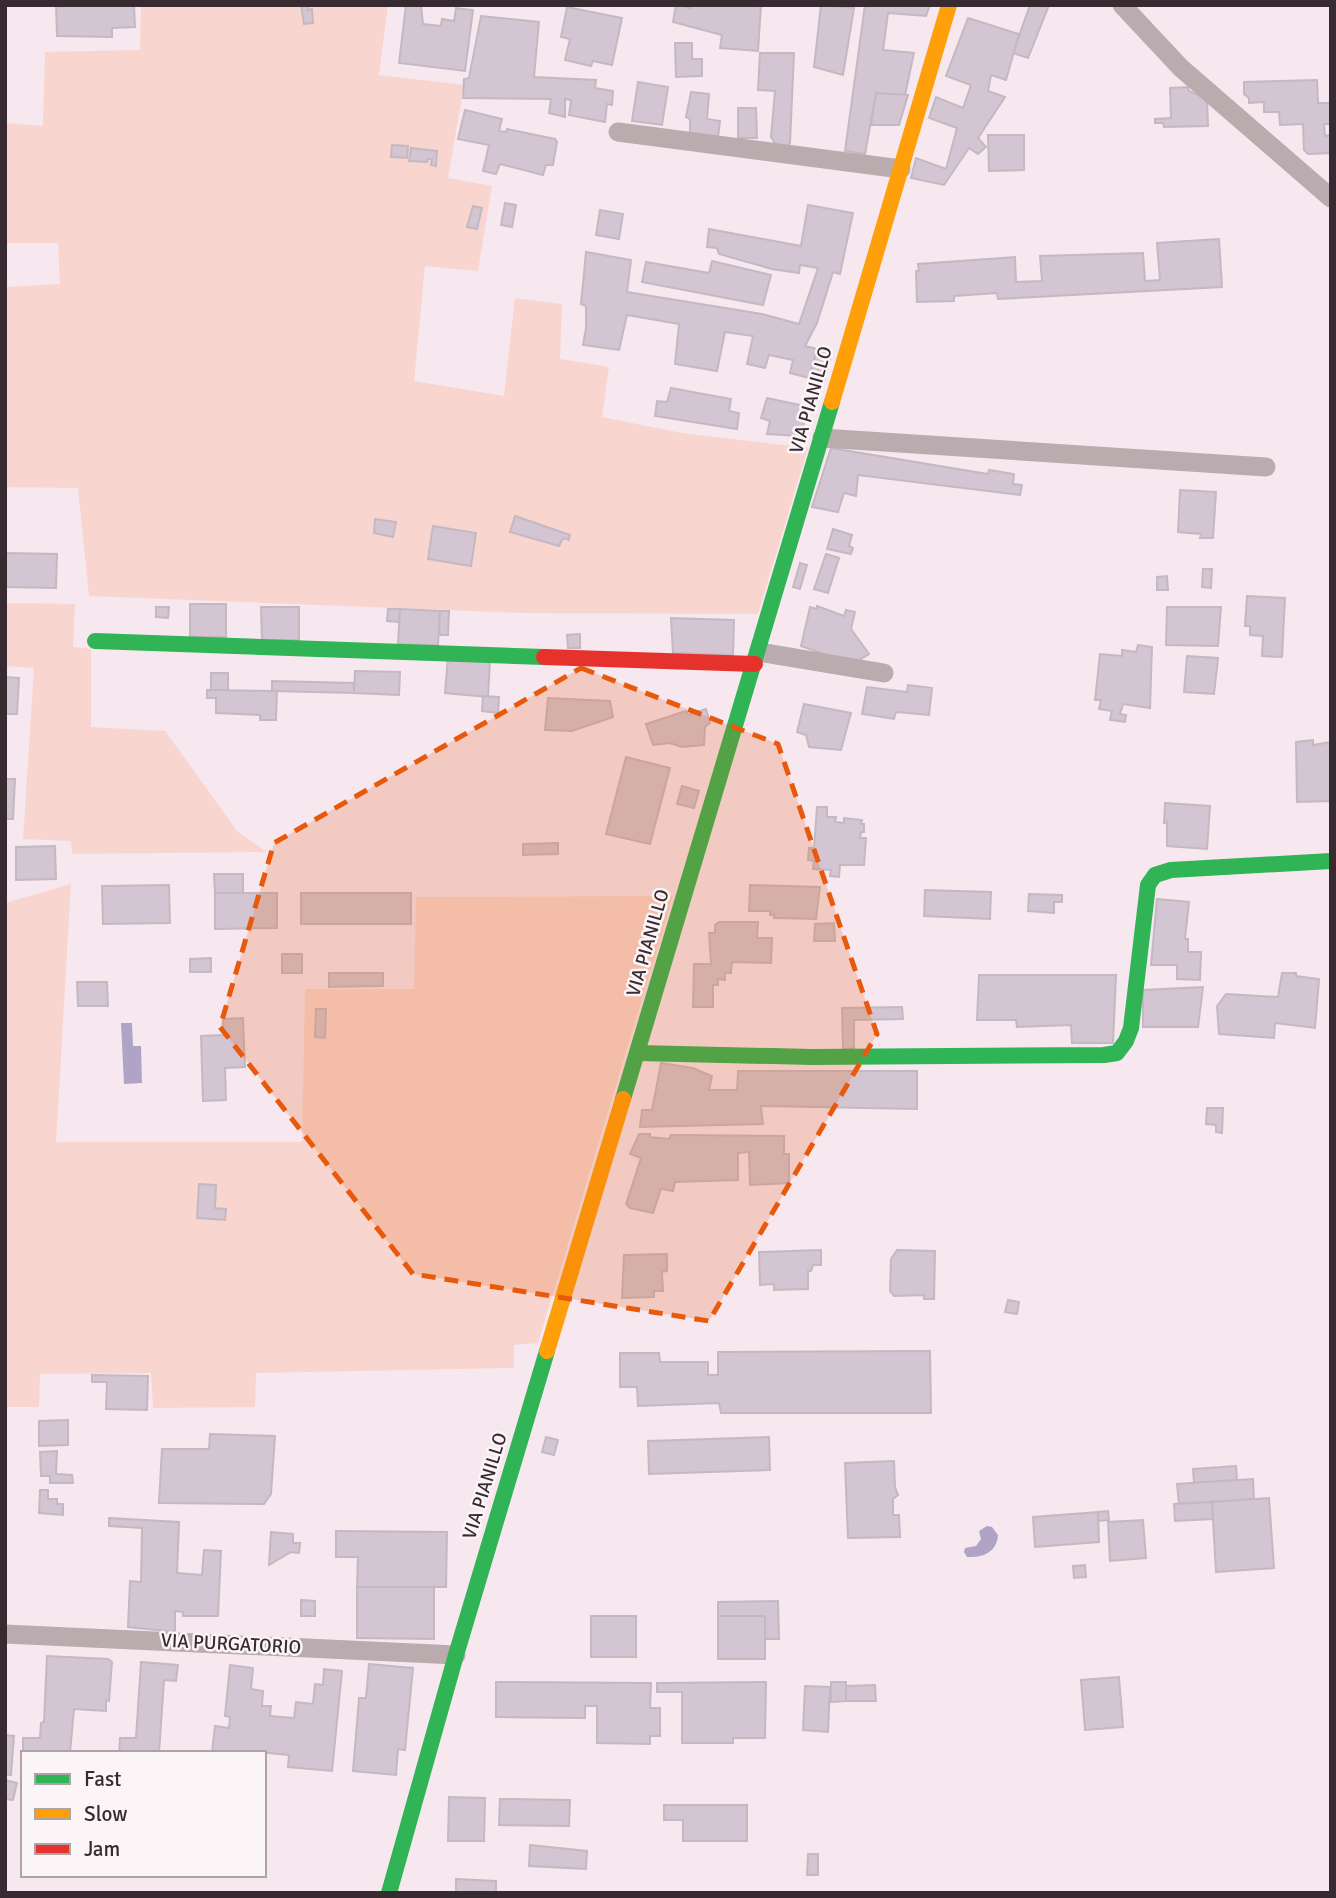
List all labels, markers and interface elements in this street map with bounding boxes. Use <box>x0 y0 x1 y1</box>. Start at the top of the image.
street label: VIA PIANILLO <box>784 344 838 456</box>
street label: VIA PIANILLO <box>621 887 675 999</box>
street label: VIA PIANILLO <box>457 1430 513 1542</box>
street label: VIA PURGATORIO <box>160 1628 302 1660</box>
legend <box>21 1751 266 1877</box>
text: Fast <box>84 1766 121 1792</box>
text: Slow <box>84 1801 128 1827</box>
text: Jam <box>84 1836 120 1862</box>

